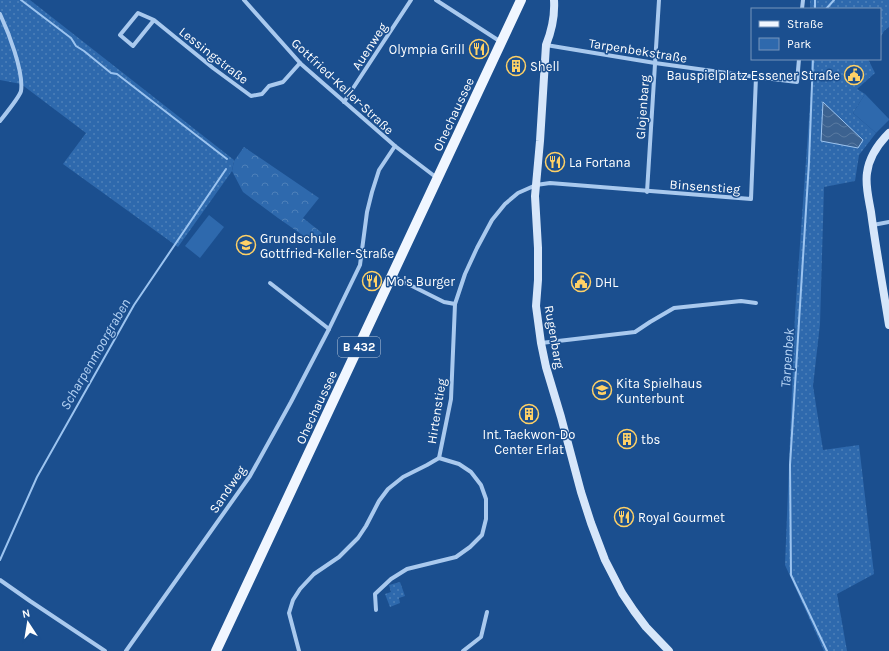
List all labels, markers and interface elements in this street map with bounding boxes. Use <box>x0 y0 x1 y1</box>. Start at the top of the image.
legend <box>751 8 881 60</box>
text: Straße <box>787 17 823 31</box>
street label: Auenweg <box>349 19 391 73</box>
street label: Lessingstraße <box>176 24 252 87</box>
street label: Gottfried-Keller-Straße <box>288 35 397 138</box>
street label: Tarpenbekstraße <box>588 35 688 66</box>
text: Park <box>787 37 812 51</box>
restaurant icon: Olympia Grill <box>468 38 490 60</box>
place label: Olympia Grill <box>389 42 465 57</box>
building icon: Shell <box>505 55 527 77</box>
place label: Shell <box>530 59 560 74</box>
public building icon: Bauspielplatz Essener Straße <box>843 64 865 86</box>
place label: Bauspielplatz Essener Straße <box>667 68 840 83</box>
street label: Glojenbarg <box>633 74 652 140</box>
street label: Ohechaussee <box>430 75 477 153</box>
restaurant icon: La Fortana <box>544 151 566 173</box>
place label: La Fortana <box>569 155 631 170</box>
street label: Binsenstieg <box>669 177 741 196</box>
place label: Grundschule Gottfried-Keller-Straße <box>260 231 395 261</box>
school or university icon: Grundschule Gottfried-Keller-Straße <box>235 234 257 256</box>
restaurant icon: Mo's Burger <box>361 270 383 292</box>
public building icon: DHL <box>570 271 592 293</box>
place label: Mo's Burger <box>386 274 455 289</box>
place label: DHL <box>595 275 618 290</box>
water label: Scharpenmoorgraben <box>57 296 134 413</box>
street label: Rugenbarg <box>542 304 568 371</box>
water label: Tarpenbek <box>777 327 798 388</box>
road number: B 432 <box>338 337 380 357</box>
street label: Ohechaussee <box>293 368 340 446</box>
place label: Kita Spielhaus Kunterbunt <box>616 376 702 406</box>
street label: Hirtenstieg <box>424 377 449 445</box>
school or university icon: Kita Spielhaus Kunterbunt <box>591 379 613 401</box>
building icon: Int. Taekwon-Do Center Erlat <box>518 403 540 425</box>
place label: Int. Taekwon-Do Center Erlat <box>483 427 575 457</box>
building icon: tbs <box>616 428 638 450</box>
place label: tbs <box>641 432 661 447</box>
street label: Sandweg <box>206 462 249 516</box>
restaurant icon: Royal Gourmet <box>613 506 635 528</box>
place label: Royal Gourmet <box>638 510 725 525</box>
north arrow <box>8 603 48 643</box>
text: N <box>21 607 31 621</box>

